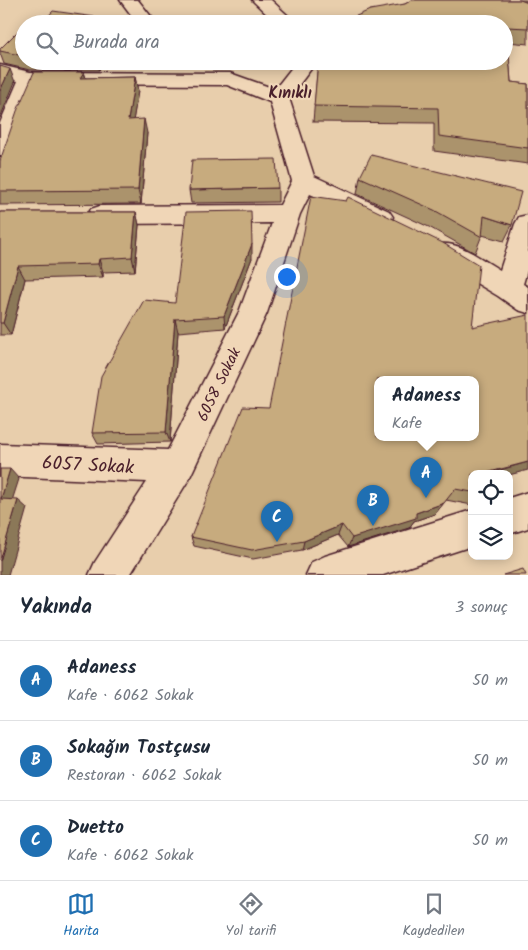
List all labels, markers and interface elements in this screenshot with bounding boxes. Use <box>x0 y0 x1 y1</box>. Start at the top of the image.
search box <box>15 15 513 70</box>
text: Burada ara <box>73 28 160 58</box>
icon: search <box>33 29 61 57</box>
district label: Kınıklı <box>268 81 312 106</box>
your location <box>274 264 300 290</box>
street label: 6058 Sokak <box>191 343 248 426</box>
popup <box>374 376 479 441</box>
text: Adaness <box>392 381 461 411</box>
text: Kafe <box>392 411 422 436</box>
street label: 6057 Sokak <box>41 449 135 483</box>
pin: A <box>410 457 442 498</box>
map controls <box>468 470 513 560</box>
button: locate <box>468 470 513 515</box>
pin: B <box>357 485 389 526</box>
pin: C <box>261 501 293 542</box>
button: layers <box>468 515 513 560</box>
text: Yakında <box>20 591 92 624</box>
text: 3 sonuç <box>455 595 508 620</box>
text: Adaness <box>67 653 136 683</box>
text: A <box>31 668 41 693</box>
text: 50 m <box>472 668 508 693</box>
text: Kafe · 6062 Sokak <box>67 683 194 708</box>
text: Sokağın Tostçusu <box>67 733 210 763</box>
text: B <box>31 748 41 773</box>
text: 50 m <box>472 748 508 773</box>
text: Restoran · 6062 Sokak <box>67 763 222 788</box>
text: Duetto <box>67 813 124 843</box>
text: C <box>31 828 41 853</box>
text: 50 m <box>472 828 508 853</box>
text: Kafe · 6062 Sokak <box>67 843 194 868</box>
tab: Harita <box>63 890 99 942</box>
tab: Yol tarifi <box>225 890 276 942</box>
tab: Kaydedilen <box>403 890 465 942</box>

